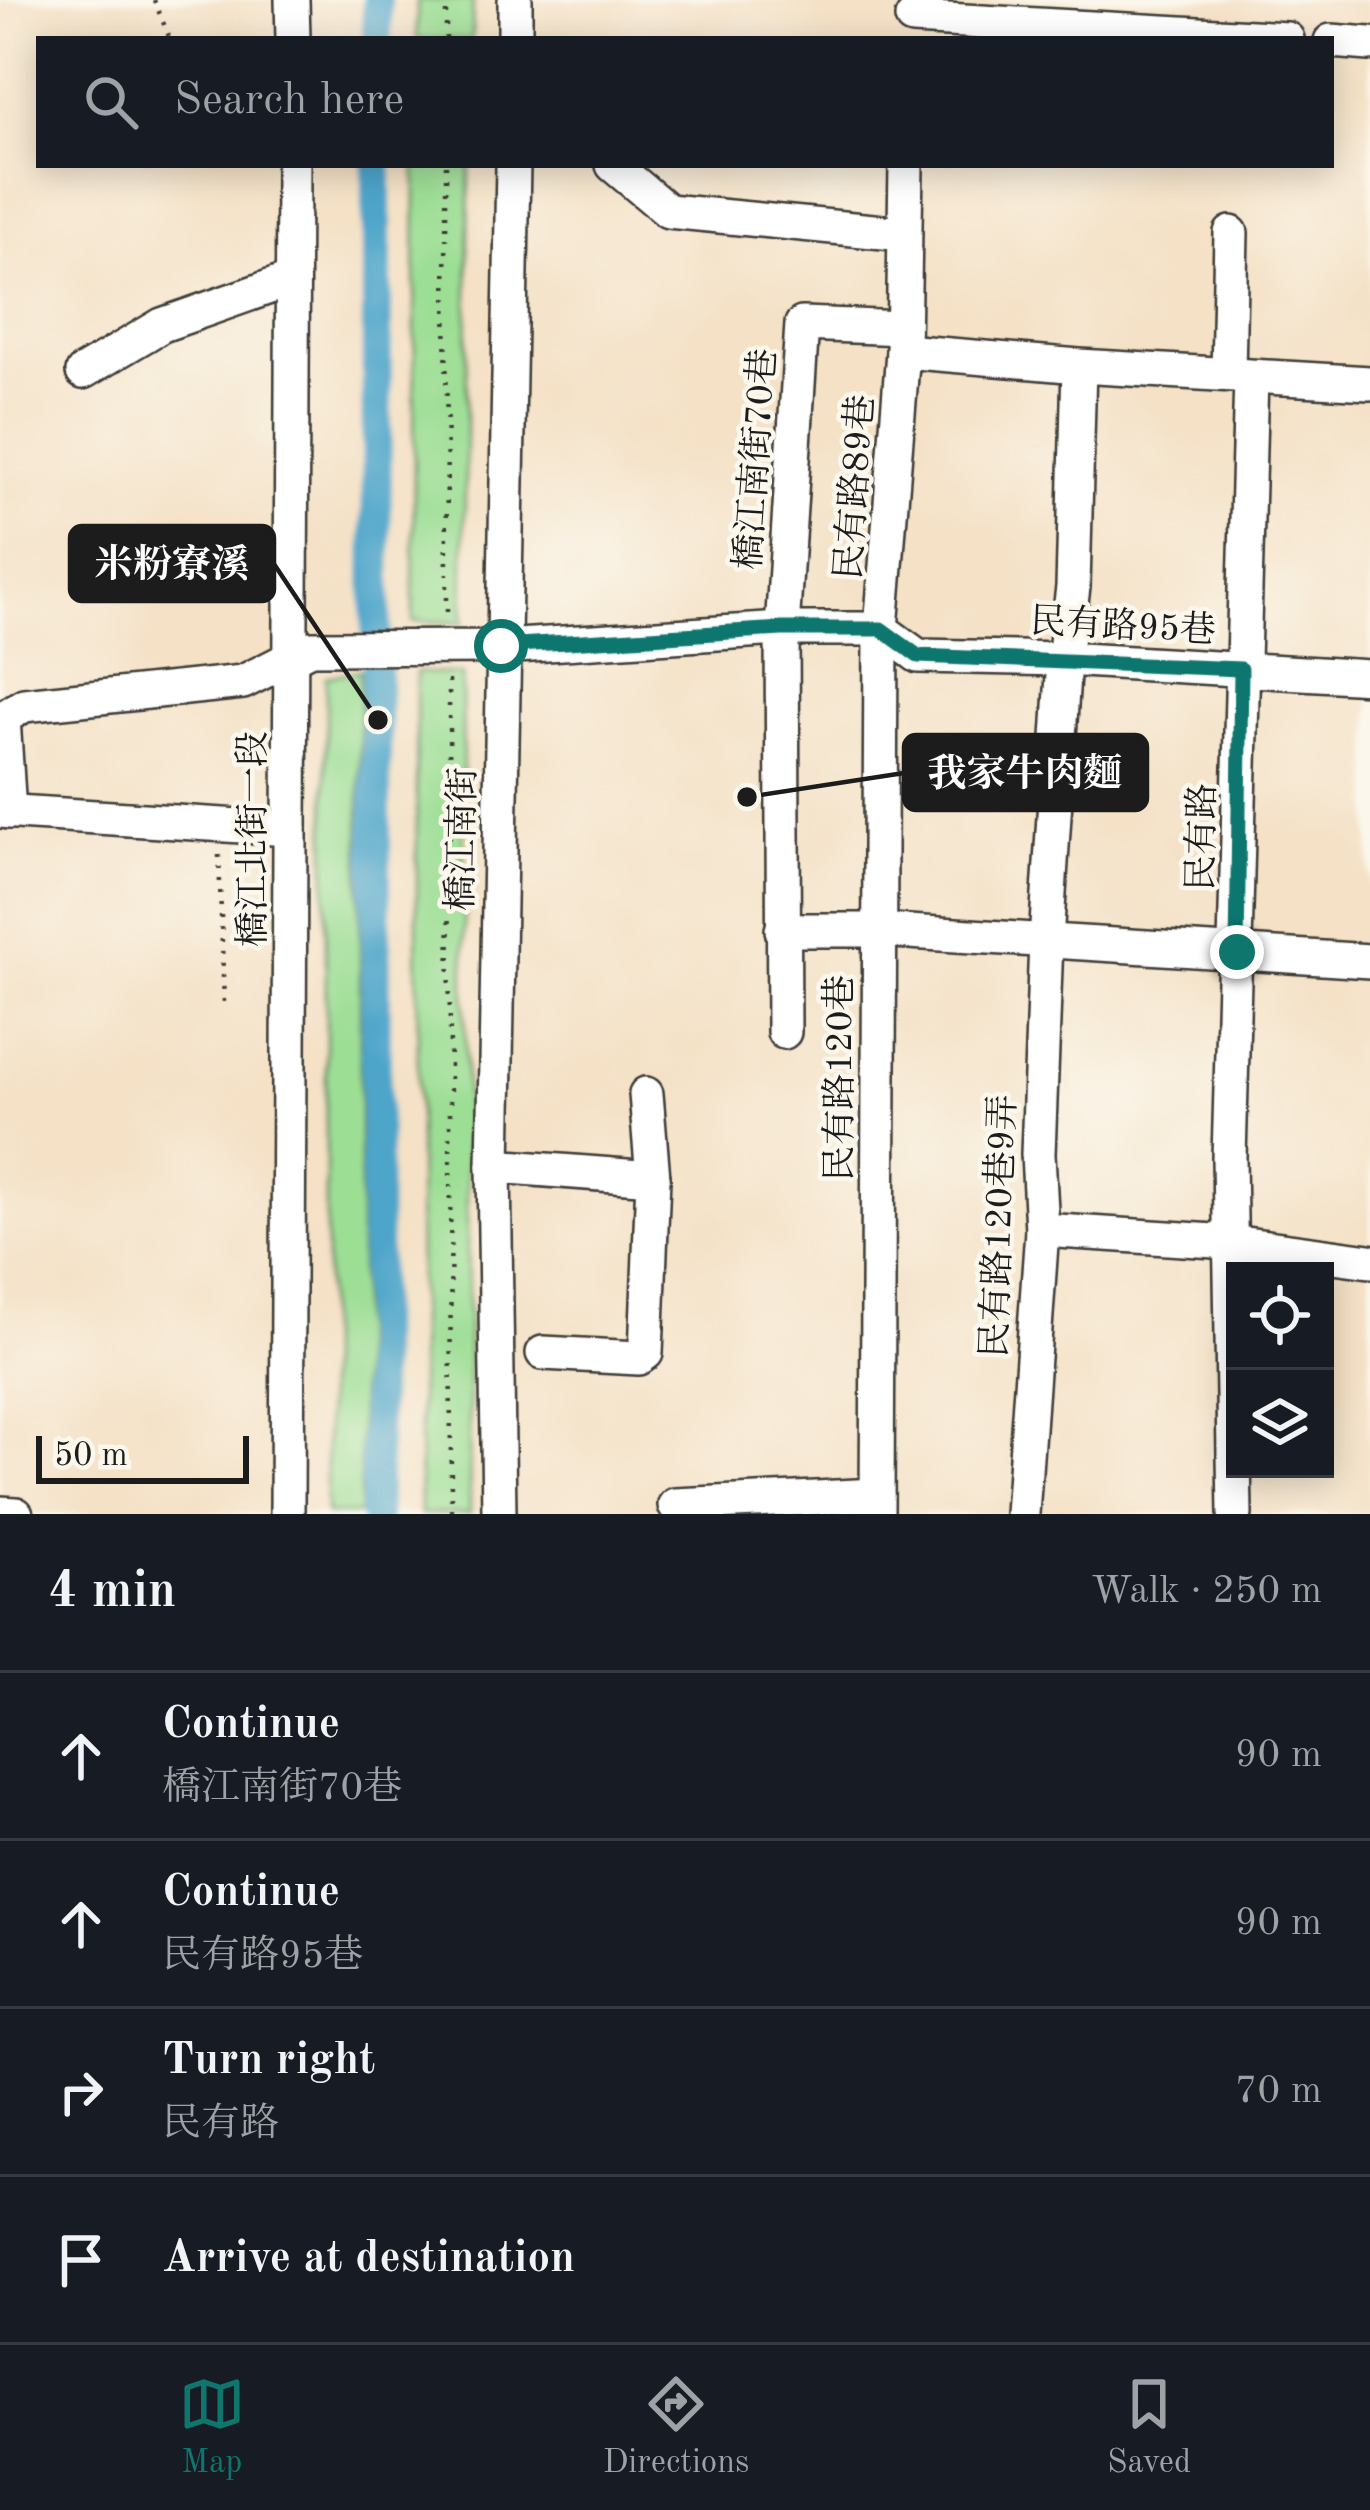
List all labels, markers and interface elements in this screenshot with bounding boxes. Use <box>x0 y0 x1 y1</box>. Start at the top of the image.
search box <box>36 36 1334 168</box>
icon: search <box>78 69 144 135</box>
text: Search here <box>174 79 404 124</box>
street label: 橋江南街70巷 <box>728 347 784 571</box>
street label: 民有路89巷 <box>829 393 881 581</box>
callout: 米粉寮溪 <box>70 526 274 601</box>
text: 米粉寮溪 <box>94 543 250 586</box>
street label: 民有路95巷 <box>1029 601 1217 651</box>
route start <box>474 619 528 673</box>
street label: 橋江北街一段 <box>233 731 273 947</box>
callout: 我家牛肉麵 <box>904 735 1147 810</box>
text: 我家牛肉麵 <box>927 752 1123 795</box>
street label: 橋江南街 <box>441 767 483 911</box>
street label: 民有路 <box>1181 783 1223 891</box>
route end <box>1210 925 1264 979</box>
street label: 民有路120巷 <box>820 975 860 1181</box>
street label: 民有路120巷9弄 <box>974 1094 1024 1358</box>
map controls <box>1226 1262 1334 1478</box>
button: locate <box>1226 1262 1334 1370</box>
button: layers <box>1226 1370 1334 1478</box>
scale bar <box>36 1430 249 1483</box>
text: 50 m <box>54 1440 128 1473</box>
text: 4 min <box>48 1567 176 1618</box>
text: Walk · 250 m <box>1091 1572 1322 1611</box>
text: Continue <box>162 1703 340 1748</box>
icon: ahead <box>48 1723 114 1789</box>
text: 90 m <box>1235 1736 1322 1775</box>
text: 橋江南街70巷 <box>162 1769 402 1808</box>
text: Continue <box>162 1871 340 1916</box>
icon: ahead <box>48 1891 114 1957</box>
text: 90 m <box>1235 1904 1322 1943</box>
text: 民有路95巷 <box>162 1937 363 1976</box>
text: Turn right <box>162 2039 375 2084</box>
icon: right <box>48 2059 114 2125</box>
text: 70 m <box>1235 2072 1322 2111</box>
text: 民有路 <box>162 2105 279 2144</box>
icon: arrive <box>48 2227 114 2293</box>
text: Arrive at destination <box>162 2237 575 2282</box>
tab: Map <box>179 2371 245 2484</box>
tab: Directions <box>603 2371 749 2484</box>
tab: Saved <box>1107 2371 1191 2484</box>

